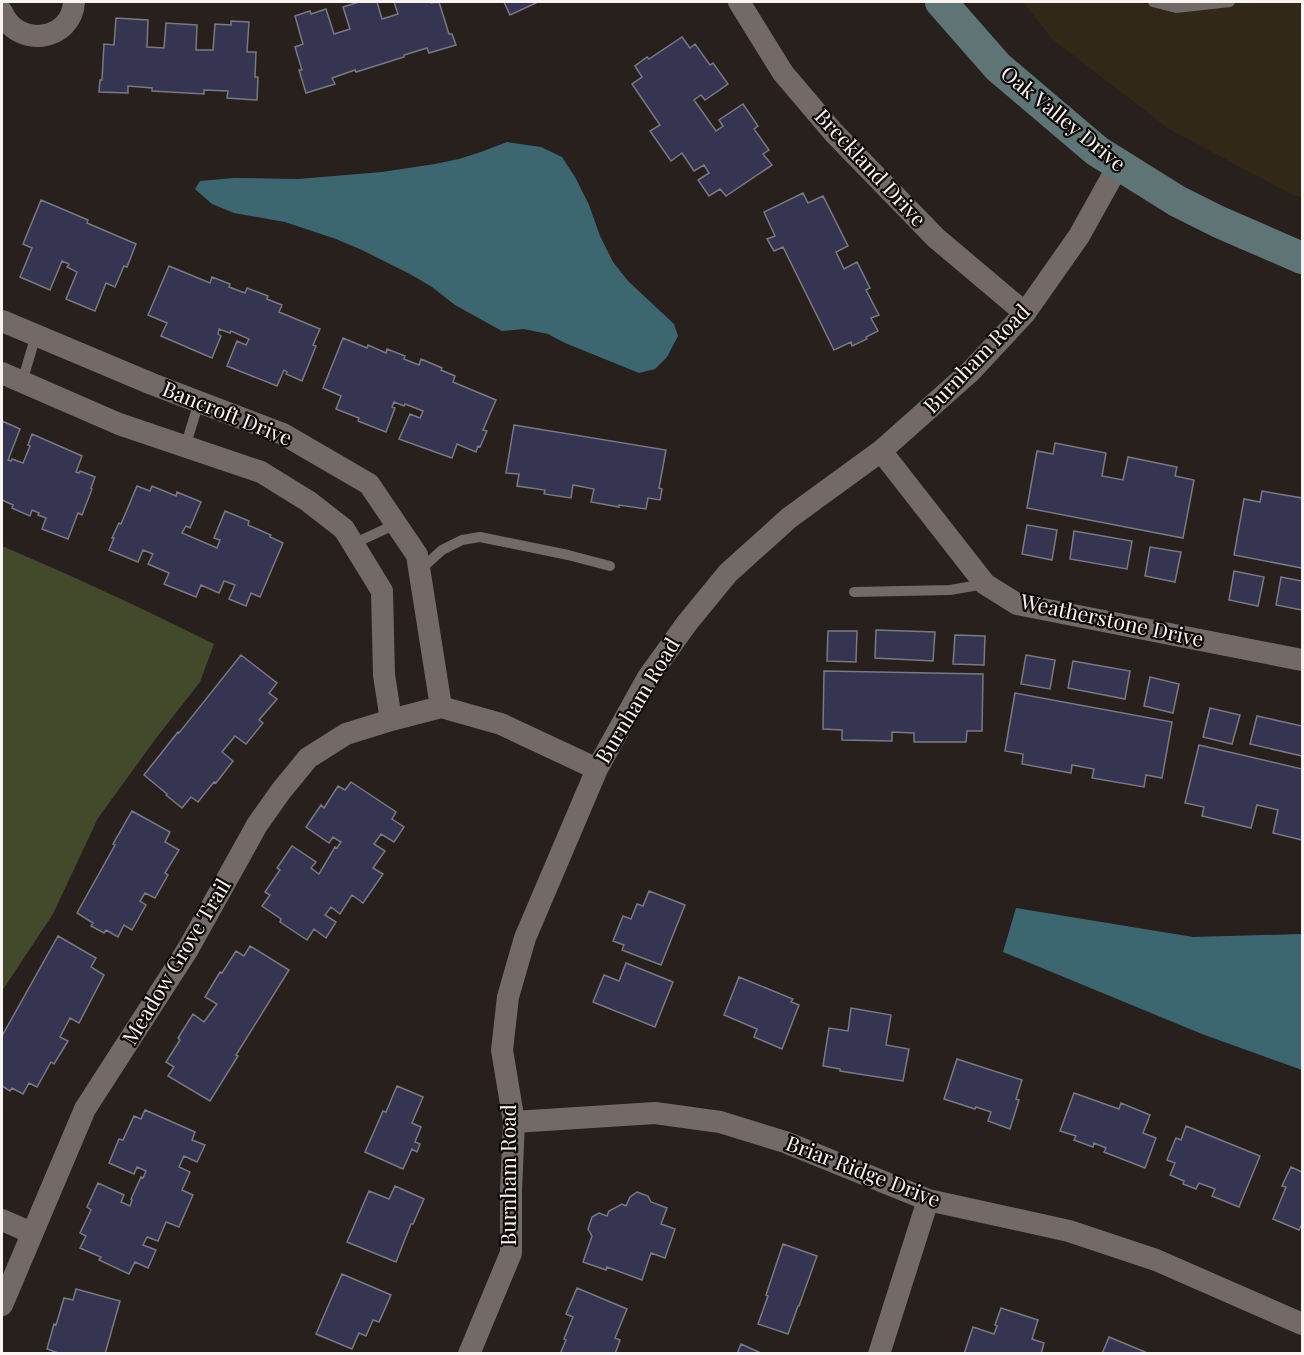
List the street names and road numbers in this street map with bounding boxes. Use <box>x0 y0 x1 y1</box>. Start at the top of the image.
street label: Oak Valley Drive <box>996 58 1133 177</box>
street label: Breckland Drive <box>810 102 933 232</box>
street label: Burnham Road <box>916 297 1035 418</box>
street label: Bancroft Drive <box>159 373 297 451</box>
street label: Weatherstone Drive <box>1017 586 1207 652</box>
street label: Burnham Road <box>588 632 685 768</box>
street label: Meadow Grove Trail <box>115 873 236 1049</box>
street label: Burnham Road <box>493 1104 521 1246</box>
street label: Briar Ridge Drive <box>783 1128 945 1212</box>

